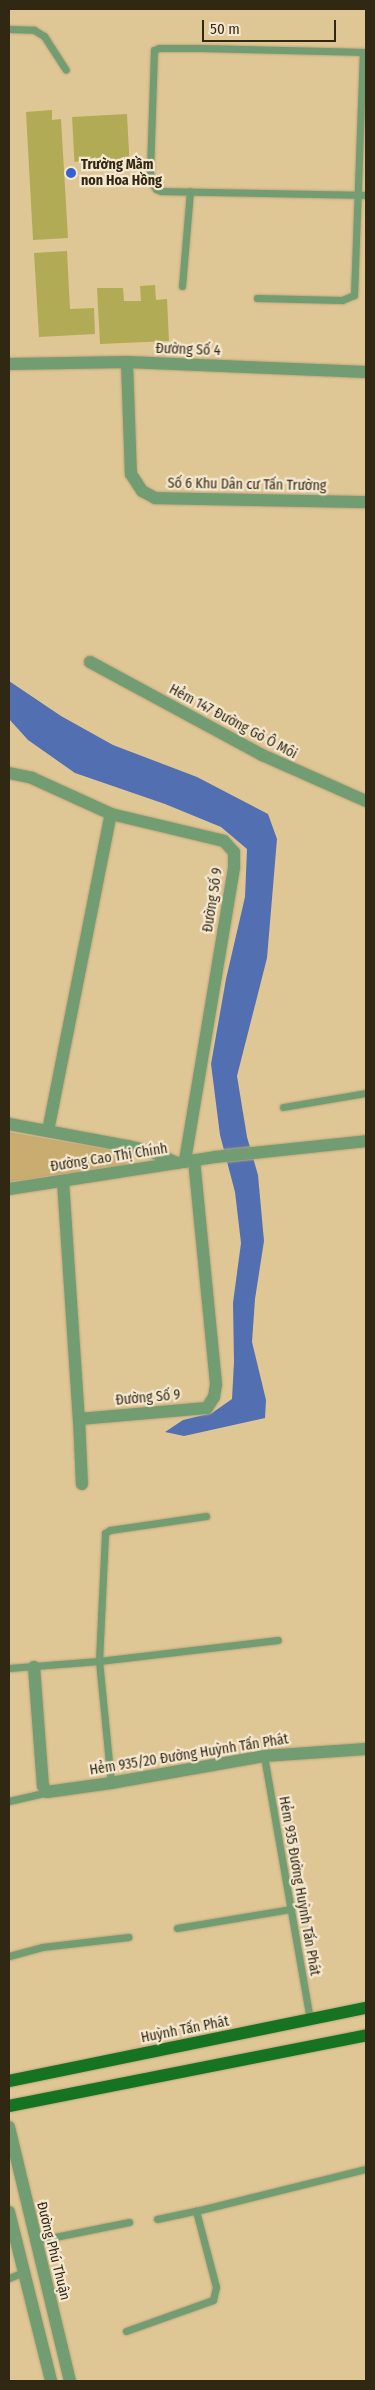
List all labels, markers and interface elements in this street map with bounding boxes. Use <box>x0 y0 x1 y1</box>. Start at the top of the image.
scale bar <box>205 10 339 42</box>
text: 50 m <box>210 20 240 38</box>
place label: Trường Mầm non Hoa Hồng <box>81 157 162 190</box>
marker: Trường Mầm non Hoa Hồng <box>65 167 77 179</box>
street label: Đường Số 4 <box>155 340 221 360</box>
street label: Số 6 Khu Dân cư Tấn Trường <box>167 475 327 495</box>
street label: Hẻm 147 Đường Gò Ô Môi <box>166 681 300 763</box>
street label: Đường Số 9 <box>200 867 226 933</box>
street label: Đường Cao Thị Chính <box>49 1140 169 1176</box>
street label: Đường Số 9 <box>115 1387 181 1409</box>
street label: Hẻm 935/20 Đường Huỳnh Tấn Phát <box>88 1731 290 1779</box>
street label: Hẻm 935 Đường Huỳnh Tấn Phát <box>275 1795 323 1977</box>
street label: Huỳnh Tấn Phát <box>140 2013 230 2047</box>
street label: Đường Phú Thuận <box>33 2200 73 2302</box>

